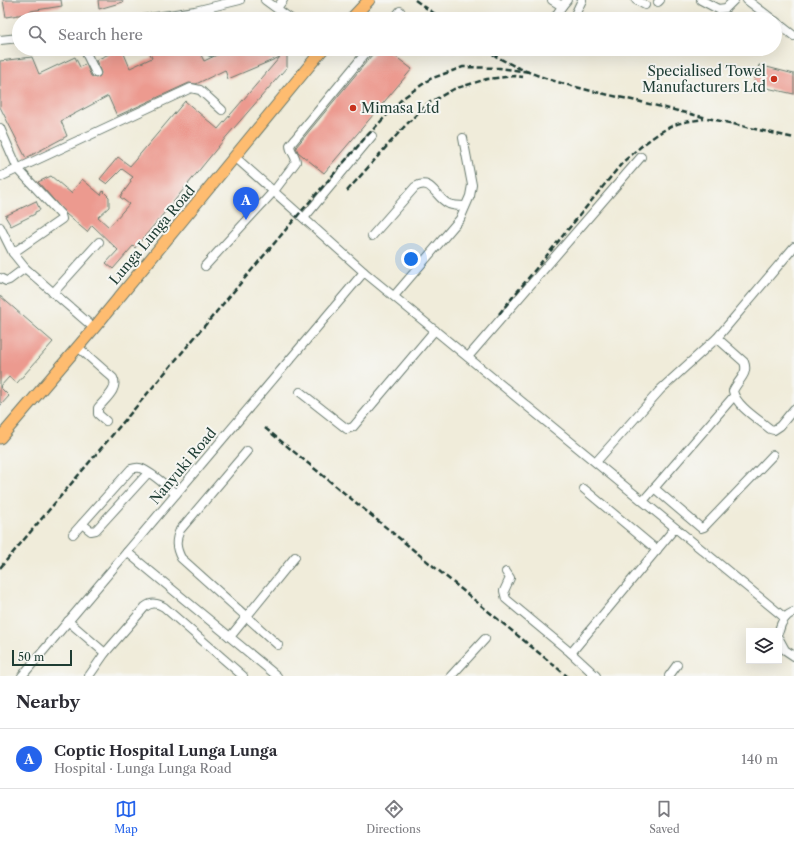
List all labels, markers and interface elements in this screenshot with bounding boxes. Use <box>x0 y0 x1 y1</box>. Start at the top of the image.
search box <box>12 12 782 56</box>
icon: search <box>26 23 48 45</box>
text: Search here <box>58 25 143 44</box>
place label: Specialised Towel Manufacturers Ltd <box>642 62 766 96</box>
marker: Specialised Towel Manufacturers Ltd <box>769 74 779 84</box>
place label: Mimasa Ltd <box>361 99 440 117</box>
marker: Mimasa Ltd <box>348 103 358 113</box>
street label: Lunga Lunga Road <box>105 181 199 288</box>
pin: A <box>233 187 259 220</box>
your location <box>401 249 421 269</box>
street label: Nanyuki Road <box>146 424 220 508</box>
map controls <box>746 628 782 664</box>
button: layers <box>746 628 782 664</box>
scale bar <box>12 648 72 667</box>
text: 50 m <box>18 650 44 664</box>
text: Nearby <box>16 692 80 712</box>
text: Coptic Hospital Lunga Lunga <box>54 741 277 760</box>
text: A <box>24 751 34 767</box>
text: 140 m <box>741 751 778 767</box>
text: Hospital · Lunga Lunga Road <box>54 760 232 776</box>
tab: Map <box>114 798 138 836</box>
tab: Directions <box>366 798 421 836</box>
tab: Saved <box>649 798 680 836</box>

